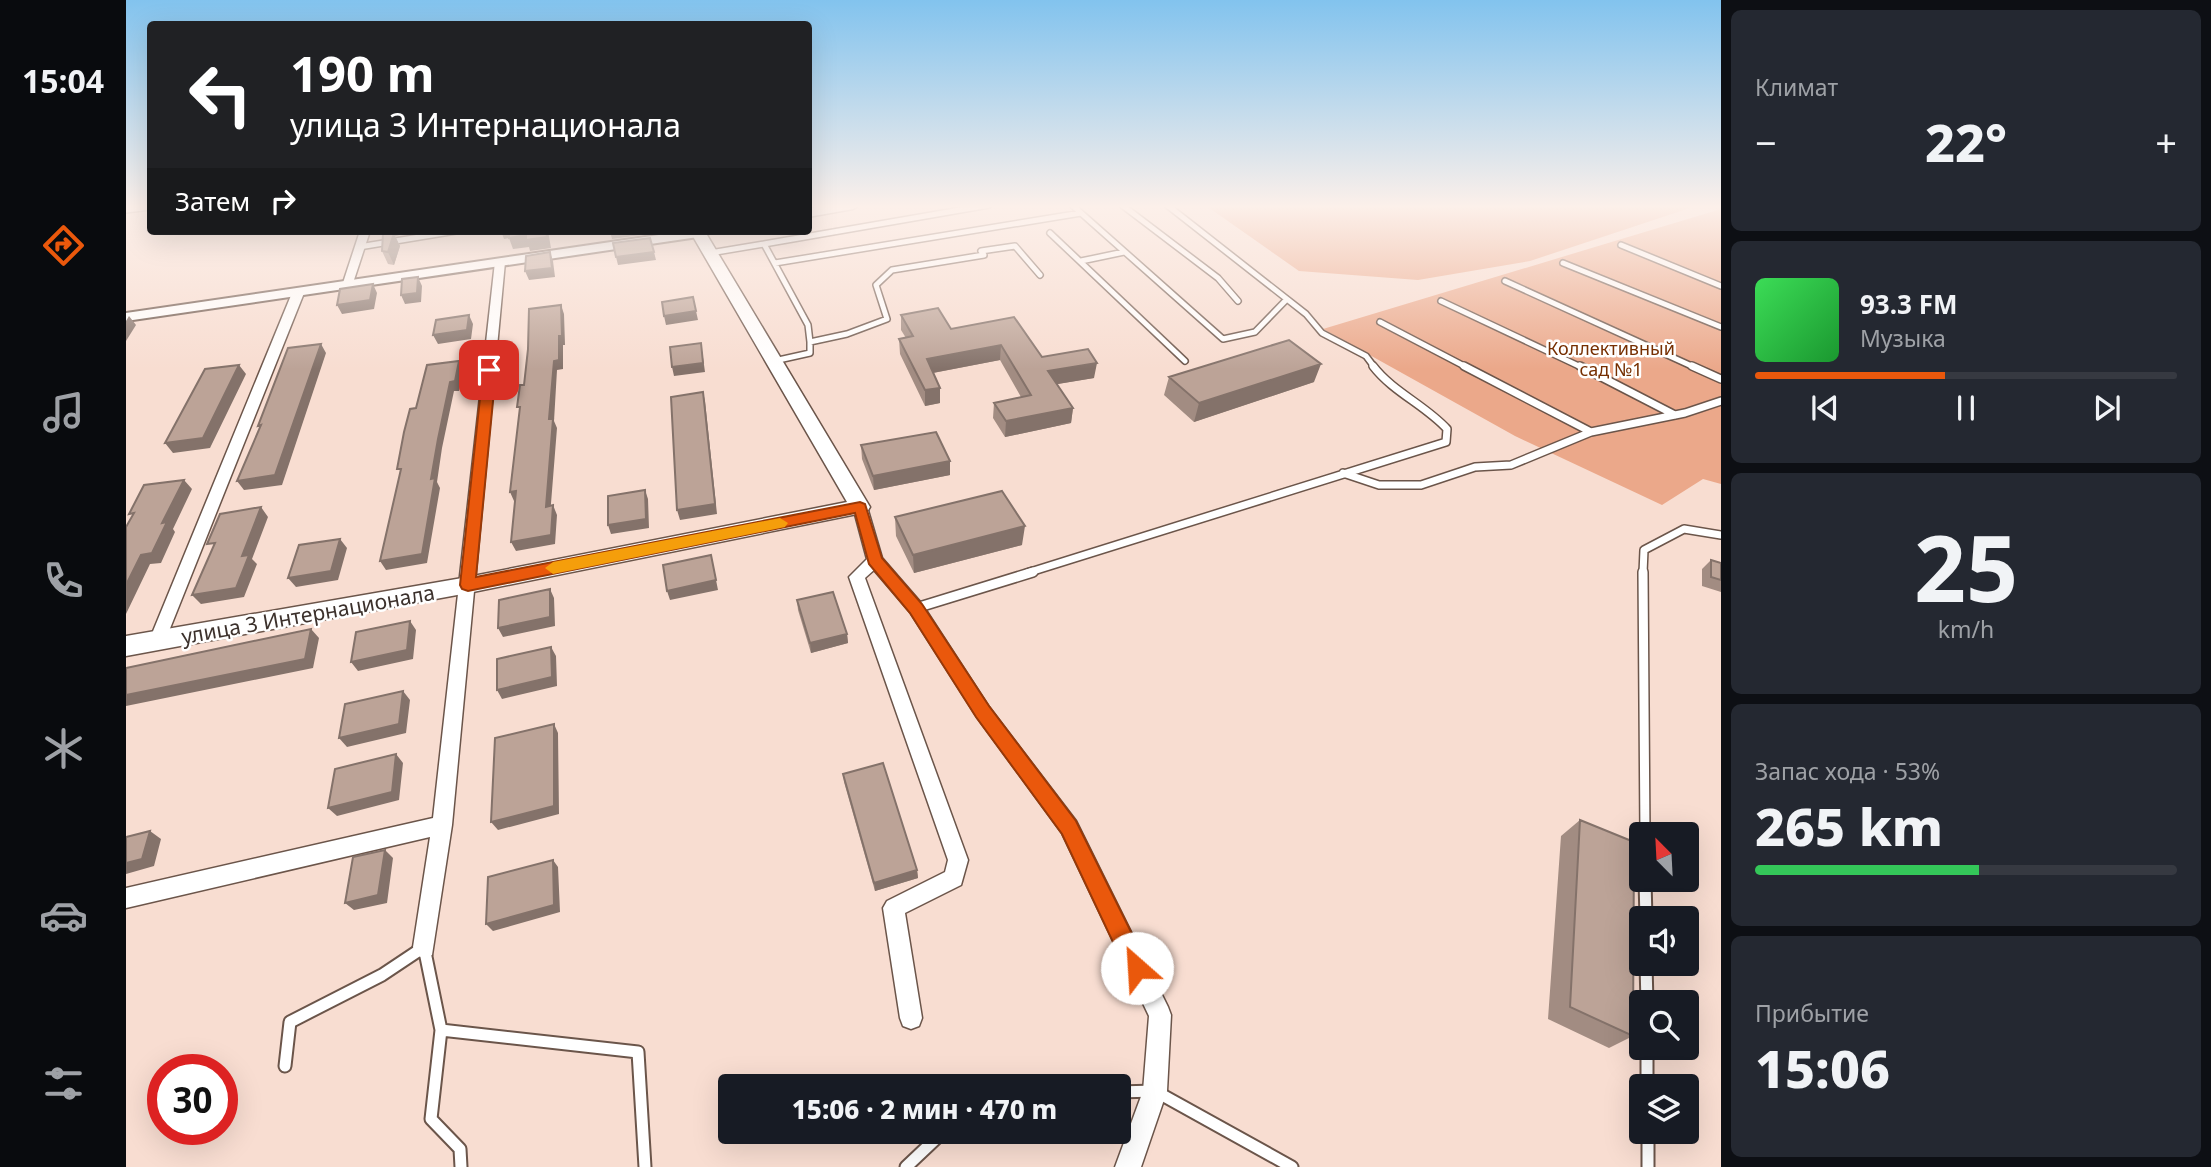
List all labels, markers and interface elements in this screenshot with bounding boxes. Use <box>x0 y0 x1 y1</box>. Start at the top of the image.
text: 190 m <box>290 40 435 106</box>
icon: left <box>175 49 266 140</box>
text: 15:04 <box>22 59 104 102</box>
text: Климат <box>1755 71 1838 103</box>
text: улица 3 Интернационала <box>290 103 681 146</box>
text: 22° <box>1925 106 2007 177</box>
text: − <box>1755 116 1777 168</box>
text: + <box>2155 116 2177 168</box>
icon: right <box>264 182 302 220</box>
text: Затем <box>175 183 250 219</box>
icon: directions <box>39 221 88 270</box>
text: 93.3 FM <box>1860 286 1957 322</box>
text: Музыка <box>1860 322 1946 354</box>
park label: Коллективный сад №1 <box>1547 336 1675 381</box>
pin <box>459 340 519 400</box>
icon: arrive <box>470 351 508 389</box>
icon: music <box>39 388 88 437</box>
icon: previous <box>1806 389 1844 427</box>
icon: pause <box>1947 389 1985 427</box>
icon: next <box>2088 389 2126 427</box>
text: 25 <box>1914 505 2018 629</box>
icon: phone <box>39 556 88 605</box>
street label: улица 3 Интернационала <box>179 578 437 650</box>
text: km/h <box>1938 613 1994 645</box>
icon: climate <box>39 724 88 773</box>
text: Запас хода · 53% <box>1755 755 1940 787</box>
text: 265 km <box>1755 790 1943 861</box>
north arrow <box>1629 822 1699 892</box>
map controls <box>1629 822 1699 1144</box>
icon: car <box>39 891 88 940</box>
button: sound <box>1629 906 1699 976</box>
position arrow <box>1100 931 1174 1005</box>
button: search <box>1629 990 1699 1060</box>
text: Прибытие <box>1755 997 1869 1029</box>
text: 15:06 <box>1755 1032 1890 1103</box>
speed limit sign: 30 <box>147 1054 238 1145</box>
icon: filters <box>39 1059 88 1108</box>
button: layers <box>1629 1074 1699 1144</box>
text: 15:06 · 2 мин · 470 m <box>792 1091 1057 1127</box>

